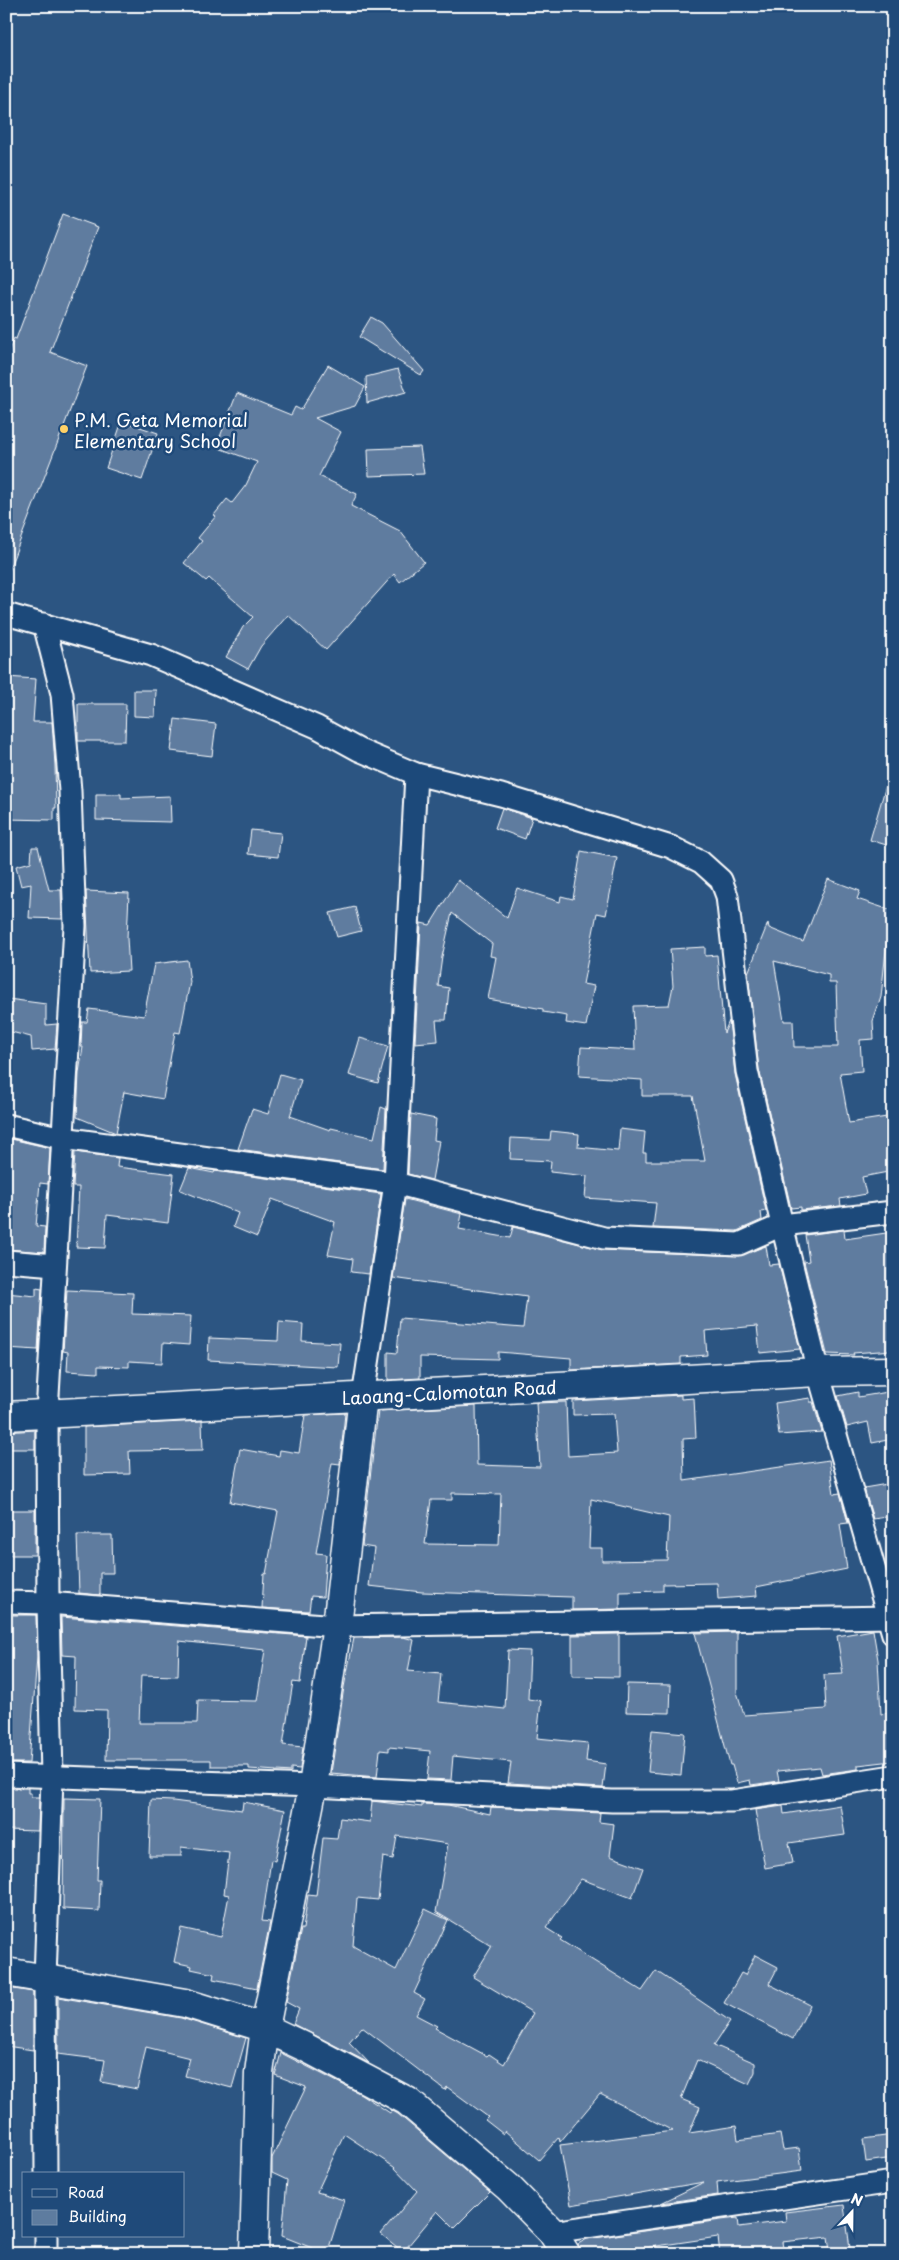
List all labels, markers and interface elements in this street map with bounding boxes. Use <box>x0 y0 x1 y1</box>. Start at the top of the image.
place label: P.M. Geta Memorial Elementary School <box>74 406 248 454</box>
marker: P.M. Geta Memorial Elementary School <box>58 423 70 435</box>
street label: Laoang-Calomotan Road <box>341 1373 557 1411</box>
legend <box>22 2172 185 2238</box>
text: Road <box>68 2180 104 2203</box>
north arrow <box>826 2188 876 2238</box>
text: N <box>848 2188 866 2211</box>
text: Building <box>68 2204 127 2227</box>

